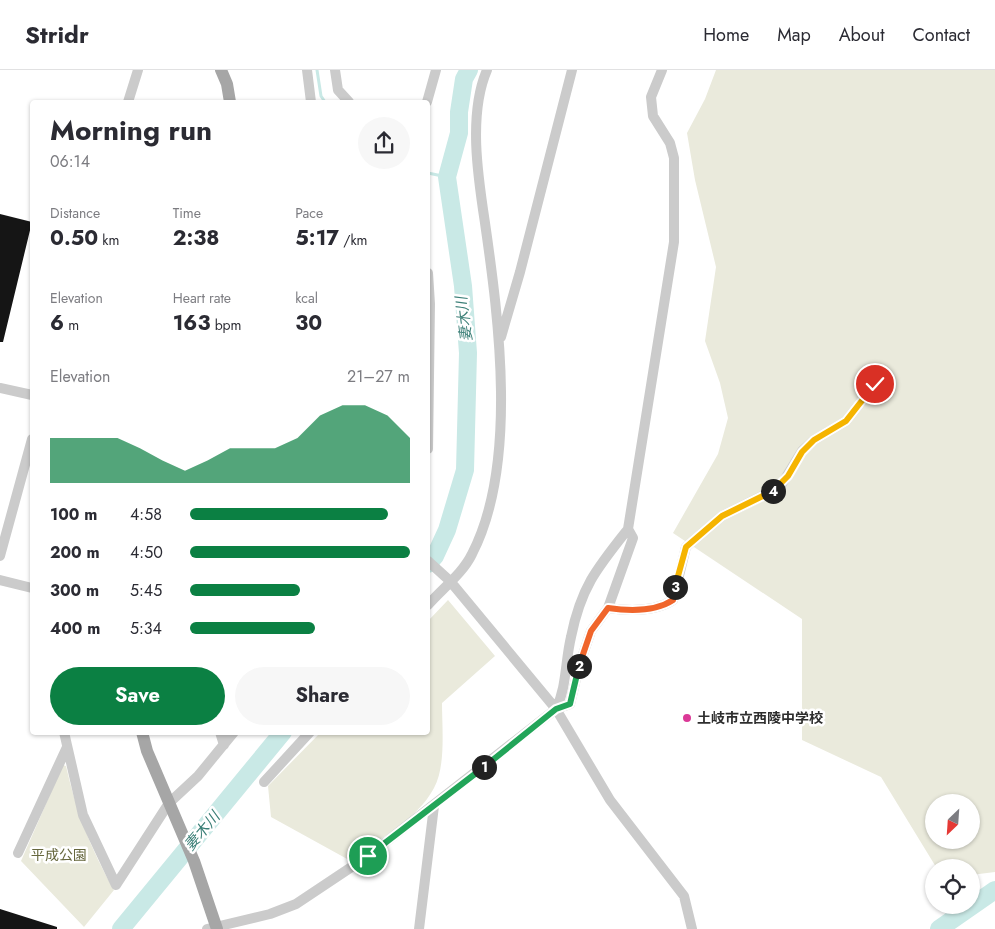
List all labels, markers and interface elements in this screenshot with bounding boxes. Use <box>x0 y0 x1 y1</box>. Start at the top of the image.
text: Stridr <box>25 17 89 52</box>
text: Home <box>703 22 749 48</box>
text: Map <box>777 22 811 48</box>
text: About <box>839 22 884 48</box>
text: Contact <box>912 22 970 48</box>
text: Morning run <box>50 110 212 151</box>
button: share <box>358 117 410 169</box>
text: 06:14 <box>50 150 90 173</box>
text: Distance <box>50 203 100 223</box>
text: Time <box>173 203 201 223</box>
text: Pace <box>295 203 323 223</box>
text: 0.50 <box>50 223 98 253</box>
text: 2:38 <box>173 223 219 253</box>
text: 5:17 <box>295 223 339 253</box>
text: km <box>98 230 119 250</box>
text: /km <box>339 230 368 250</box>
text: Elevation <box>50 288 103 308</box>
text: Heart rate <box>173 288 231 308</box>
text: kcal <box>295 288 318 308</box>
water label: 妻木川 <box>450 293 478 343</box>
text: 6 <box>50 308 64 338</box>
text: 163 <box>173 308 210 338</box>
text: 30 <box>295 308 322 338</box>
text: m <box>64 315 79 335</box>
text: bpm <box>210 315 242 335</box>
pin <box>854 363 896 405</box>
text: Elevation <box>50 365 110 388</box>
text: 21–27 m <box>347 365 410 388</box>
icon: check <box>861 370 889 398</box>
pin: 4 <box>760 478 786 504</box>
text: 4 <box>769 481 778 501</box>
text: 100 m <box>50 503 97 526</box>
text: 4:58 <box>130 503 162 526</box>
text: 200 m <box>50 541 100 564</box>
text: 4:50 <box>130 541 163 564</box>
pin: 3 <box>662 574 688 600</box>
text: 3 <box>671 577 680 597</box>
text: 300 m <box>50 579 99 602</box>
text: 5:45 <box>130 579 162 602</box>
text: 400 m <box>50 617 100 640</box>
text: 5:34 <box>130 617 162 640</box>
pin: 2 <box>566 654 592 678</box>
text: 2 <box>575 656 584 676</box>
button: Save <box>50 667 225 725</box>
button: Share <box>235 667 410 725</box>
place label: 土岐市立西陵中学校 <box>697 708 823 728</box>
marker: 土岐市立西陵中学校 <box>681 712 693 724</box>
pin: 1 <box>472 754 496 780</box>
text: 1 <box>481 757 488 777</box>
north arrow <box>925 794 980 849</box>
map controls <box>925 794 980 914</box>
water label: 妻木川 <box>179 805 226 855</box>
pin <box>347 835 389 877</box>
icon: arrive <box>354 842 382 870</box>
park label: 平成公園 <box>31 845 87 865</box>
button: locate <box>925 859 980 914</box>

